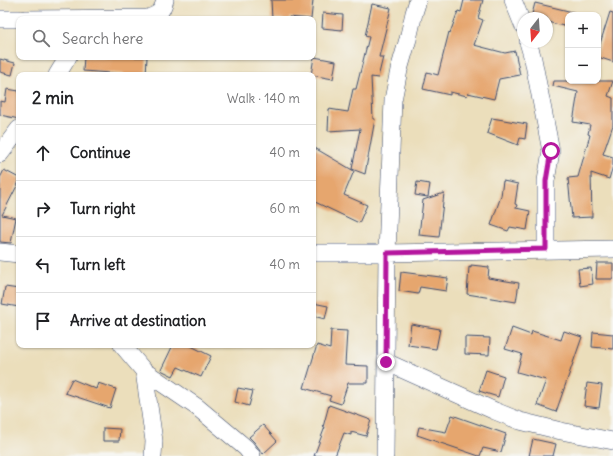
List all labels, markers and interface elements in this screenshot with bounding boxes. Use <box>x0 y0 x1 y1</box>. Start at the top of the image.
north arrow <box>517 12 553 48</box>
map controls <box>565 12 601 84</box>
button: + <box>565 12 601 48</box>
search box <box>16 16 316 60</box>
icon: search <box>30 27 52 49</box>
text: Search here <box>62 29 143 48</box>
button: − <box>565 48 601 84</box>
text: 2 min <box>32 87 74 109</box>
text: Walk · 140 m <box>227 90 300 107</box>
icon: ahead <box>32 142 54 164</box>
route start <box>542 142 560 160</box>
text: Continue <box>70 143 131 162</box>
text: 40 m <box>269 144 300 161</box>
icon: right <box>32 198 54 220</box>
text: Turn right <box>70 199 135 218</box>
text: 60 m <box>269 200 300 217</box>
icon: left <box>32 254 54 276</box>
text: Turn left <box>70 255 125 274</box>
text: 40 m <box>269 256 300 273</box>
icon: arrive <box>32 310 54 332</box>
text: Arrive at destination <box>70 311 206 330</box>
route end <box>377 353 395 371</box>

